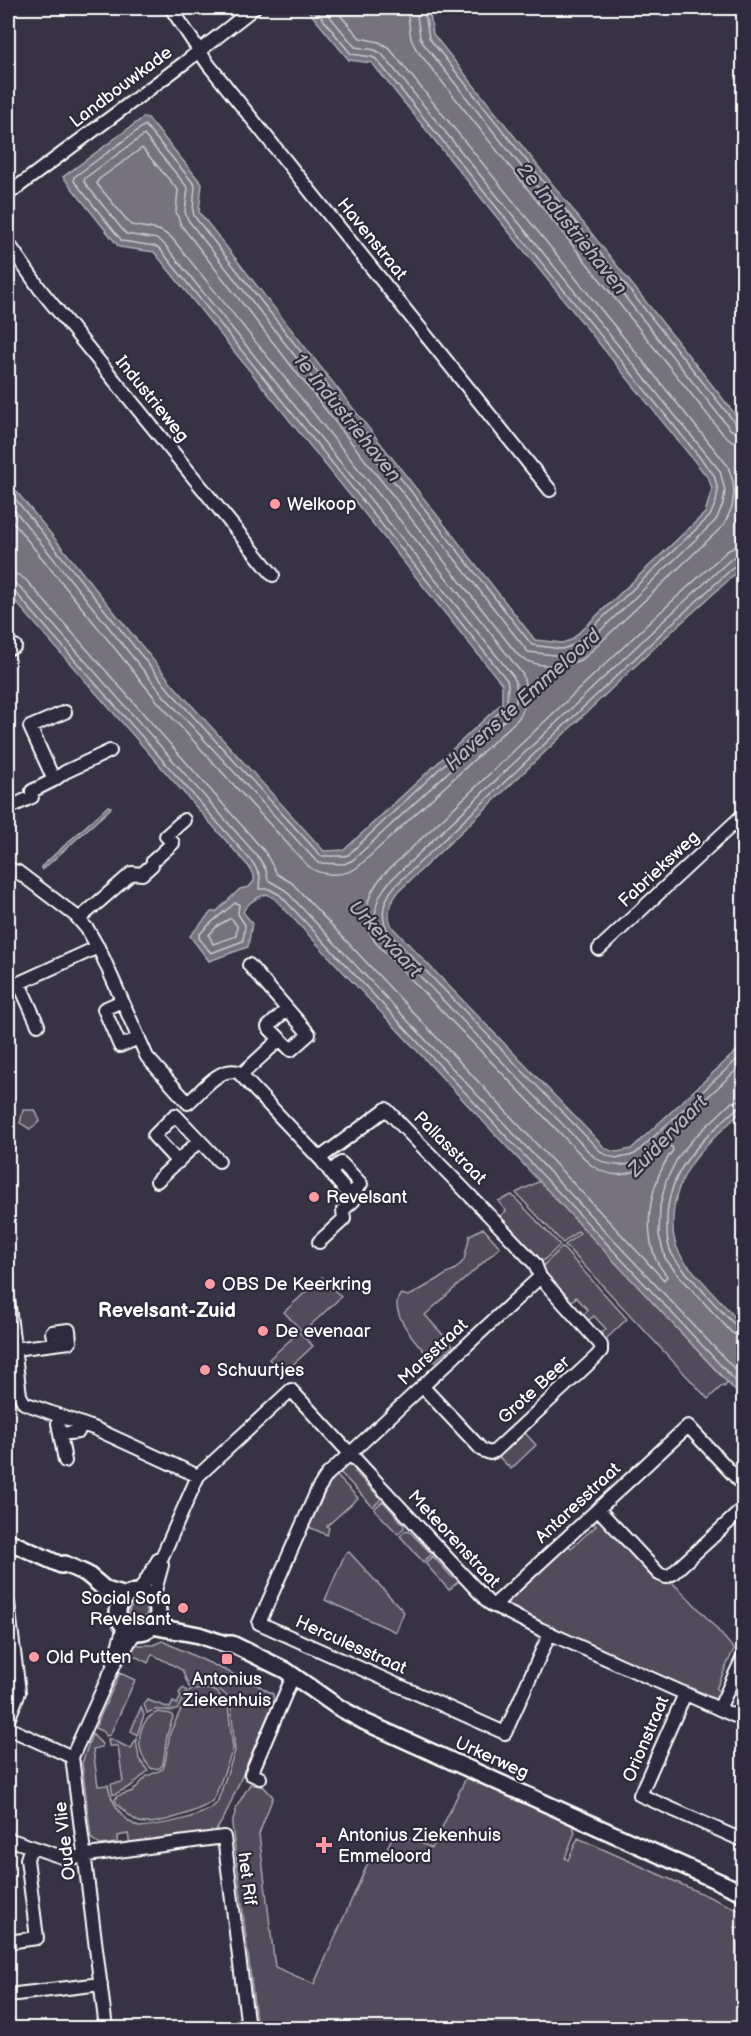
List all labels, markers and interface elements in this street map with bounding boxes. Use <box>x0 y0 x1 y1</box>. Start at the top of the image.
street label: Landbouwkade <box>66 42 176 132</box>
water label: 2e Industriehaven <box>512 158 632 300</box>
street label: Havenstraat <box>333 194 412 284</box>
water label: 1e Industriehaven <box>288 349 406 487</box>
street label: Industrieweg <box>111 352 193 446</box>
place label: Welkoop <box>287 494 356 515</box>
marker: Welkoop <box>268 497 282 511</box>
water label: Havens te Emmeloord <box>440 624 606 776</box>
street label: Fabrieksweg <box>614 826 704 912</box>
water label: Urkervaart <box>343 896 427 983</box>
water label: Zuidervaart <box>623 1090 713 1182</box>
street label: Pallasstraat <box>409 1107 491 1189</box>
place label: Revelsant <box>326 1187 408 1208</box>
marker: Revelsant <box>307 1190 321 1204</box>
place label: OBS De Keerkring <box>222 1274 372 1295</box>
marker: OBS De Keerkring <box>203 1277 217 1291</box>
district label: Revelsant-Zuid <box>98 1299 236 1323</box>
street label: Marsstraat <box>394 1314 473 1390</box>
place label: De evenaar <box>275 1321 371 1342</box>
marker: De evenaar <box>256 1324 270 1338</box>
street label: Grote Beer <box>494 1351 575 1428</box>
place label: Schuurtjes <box>217 1360 304 1381</box>
marker: Schuurtjes <box>198 1363 212 1377</box>
street label: Antaresstraat <box>531 1458 625 1548</box>
street label: Meteorenstraat <box>404 1486 505 1592</box>
place label: Social Sofa Revelsant <box>81 1588 171 1630</box>
marker: Social Sofa Revelsant <box>176 1601 190 1615</box>
street label: Herculesstraat <box>292 1611 410 1679</box>
place label: Old Putten <box>46 1647 131 1668</box>
marker: Old Putten <box>27 1650 41 1664</box>
marker: Antonius Ziekenhuis <box>220 1652 234 1666</box>
place label: Antonius Ziekenhuis <box>182 1669 271 1711</box>
street label: Orionstraat <box>619 1692 674 1785</box>
street label: Urkerweg <box>452 1732 532 1784</box>
street label: Oude Vlie <box>50 1800 80 1882</box>
place label: Antonius Ziekenhuis Emmeloord <box>338 1825 501 1867</box>
marker: Antonius Ziekenhuis Emmeloord <box>315 1836 333 1854</box>
street label: het Rif <box>233 1851 261 1907</box>

